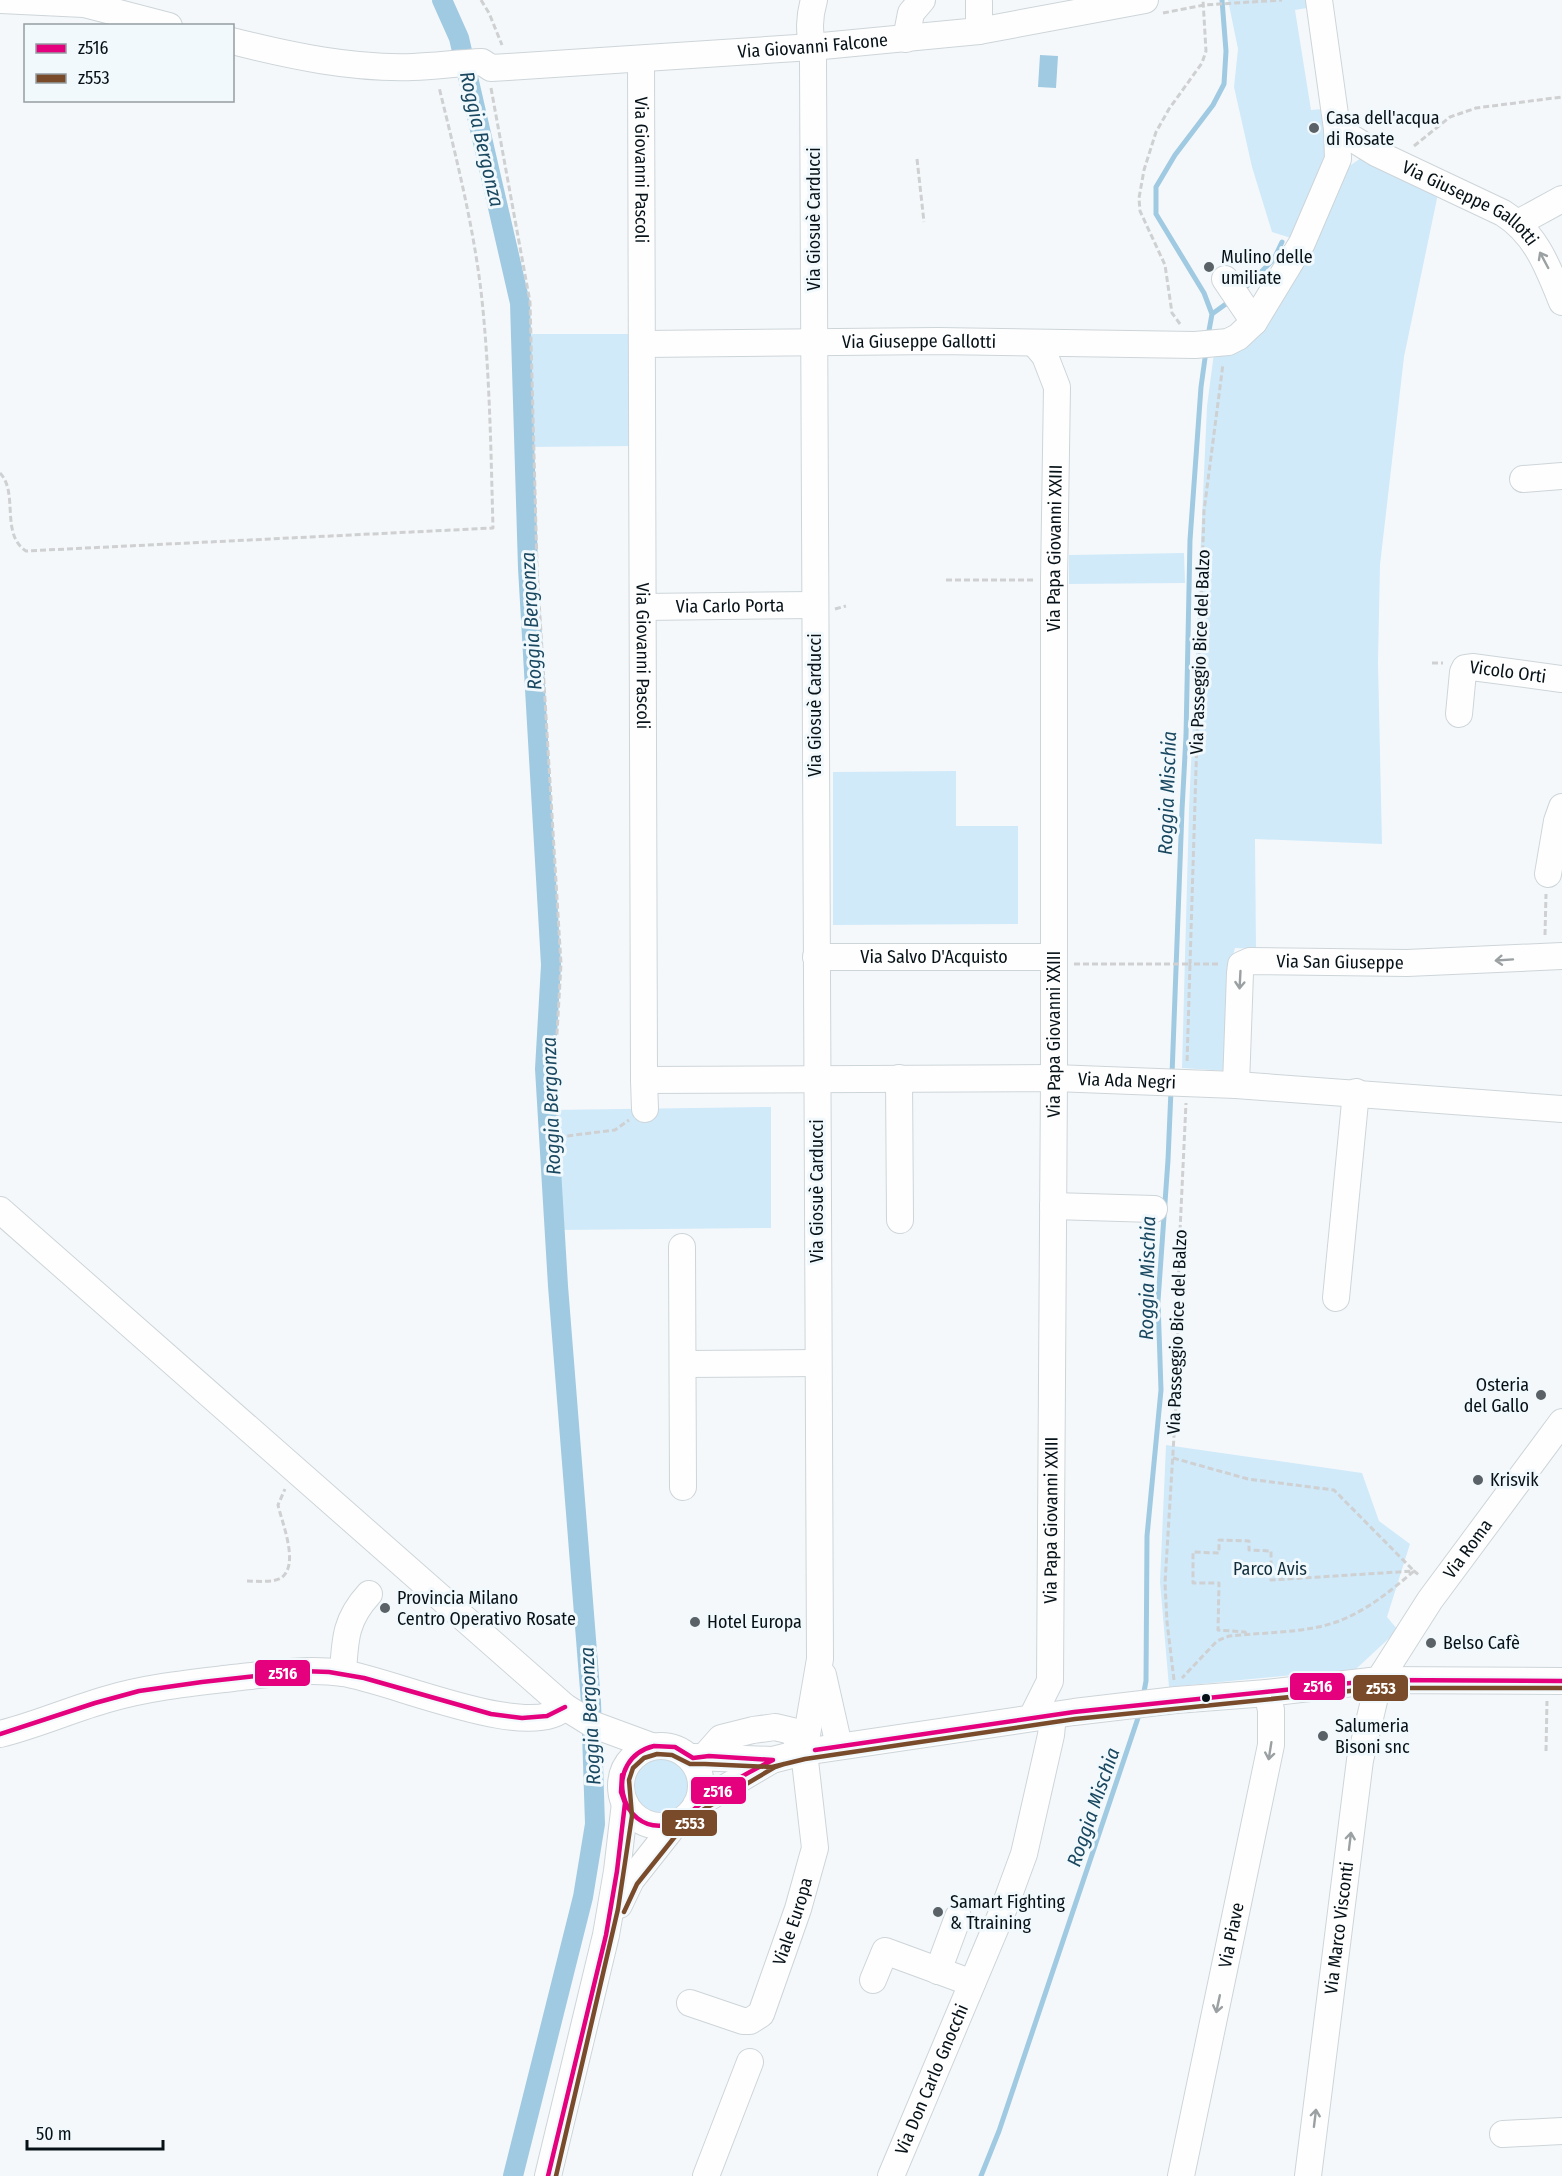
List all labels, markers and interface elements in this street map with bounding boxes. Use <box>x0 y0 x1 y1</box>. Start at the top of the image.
legend <box>24 24 234 102</box>
street label: Via Giovanni Falcone <box>737 29 889 63</box>
text: z516 <box>78 37 109 59</box>
text: z553 <box>78 67 110 89</box>
water label: Roggia Bergonza <box>455 69 509 209</box>
street label: Via Giovanni Pascoli <box>630 97 653 243</box>
place label: Casa dell'acqua di Rosate <box>1326 107 1440 150</box>
marker: Casa dell'acqua di Rosate <box>1307 121 1321 135</box>
street label: Via Giosuè Carducci <box>803 147 825 291</box>
street label: Via Giuseppe Gallotti <box>1399 156 1543 250</box>
place label: Mulino delle umiliate <box>1221 246 1313 289</box>
one-way arrow <box>1538 252 1550 269</box>
marker: Mulino delle umiliate <box>1202 260 1216 274</box>
street label: Via Giuseppe Gallotti <box>842 330 996 353</box>
street label: Via Papa Giovanni XXIII <box>1043 465 1067 632</box>
street label: Via Passeggio Bice del Balzo <box>1185 549 1215 755</box>
water label: Roggia Bergonza <box>515 551 547 691</box>
street label: Via Giovanni Pascoli <box>632 583 654 729</box>
street label: Via Carlo Porta <box>676 594 785 618</box>
street label: Via Giosuè Carducci <box>804 633 826 777</box>
street label: Vicolo Orti <box>1468 656 1548 688</box>
water label: Roggia Mischia <box>1153 731 1181 855</box>
street label: Via Salvo D'Acquisto <box>860 946 1008 968</box>
street label: Via San Giuseppe <box>1276 950 1404 974</box>
street label: Via Papa Giovanni XXIII <box>1043 951 1065 1118</box>
one-way arrow <box>1494 954 1514 965</box>
one-way arrow <box>1234 970 1245 990</box>
water label: Roggia Bergonza <box>537 1037 565 1175</box>
street label: Via Ada Negri <box>1077 1068 1176 1094</box>
street label: Via Giosuè Carducci <box>806 1119 828 1263</box>
water label: Roggia Mischia <box>1134 1216 1160 1340</box>
street label: Via Passeggio Bice del Balzo <box>1162 1229 1192 1435</box>
place label: Osteria del Gallo <box>1464 1374 1529 1417</box>
marker: Osteria del Gallo <box>1534 1388 1548 1402</box>
street label: Via Papa Giovanni XXIII <box>1040 1437 1063 1604</box>
place label: Krisvik <box>1490 1469 1539 1491</box>
marker: Krisvik <box>1471 1473 1485 1487</box>
street label: Via Roma <box>1439 1515 1497 1583</box>
park label: Parco Avis <box>1233 1558 1307 1580</box>
place label: Provincia Milano Centro Operativo Rosate <box>397 1587 576 1630</box>
marker: Provincia Milano Centro Operativo Rosate <box>378 1601 392 1615</box>
place label: Hotel Europa <box>707 1611 802 1633</box>
marker: Hotel Europa <box>688 1615 702 1629</box>
place label: Belso Cafè <box>1443 1632 1520 1654</box>
marker: Belso Cafè <box>1424 1636 1438 1650</box>
water label: Roggia Bergonza <box>574 1646 606 1786</box>
line badge: z516 <box>254 1659 311 1687</box>
text: z516 <box>269 1664 297 1683</box>
line badge: z516 <box>1289 1672 1346 1701</box>
line badge: z553 <box>1352 1674 1409 1702</box>
text: z516 <box>1304 1677 1332 1696</box>
text: z553 <box>1366 1679 1396 1698</box>
unlabelled marker <box>1200 1692 1212 1704</box>
place label: Salumeria Bisoni snc <box>1335 1715 1410 1758</box>
marker: Salumeria Bisoni snc <box>1316 1729 1330 1743</box>
one-way arrow <box>1264 1741 1275 1761</box>
water label: Roggia Mischia <box>1061 1744 1125 1870</box>
line badge: z516 <box>690 1776 747 1805</box>
text: z516 <box>704 1782 732 1801</box>
line badge: z553 <box>661 1809 718 1837</box>
text: z553 <box>675 1814 705 1833</box>
one-way arrow <box>1344 1832 1355 1852</box>
street label: Via Marco Visconti <box>1320 1860 1358 1996</box>
street label: Viale Europa <box>768 1875 817 1968</box>
place label: Samart Fighting & Ttraining <box>950 1891 1066 1934</box>
street label: Via Piave <box>1214 1900 1249 1970</box>
marker: Samart Fighting & Ttraining <box>931 1905 945 1919</box>
one-way arrow <box>1212 1994 1223 2013</box>
street label: Via Don Carlo Gnocchi <box>890 2001 973 2158</box>
one-way arrow <box>1310 2109 1321 2128</box>
scale bar <box>27 2113 164 2151</box>
text: 50 m <box>36 2123 72 2145</box>

